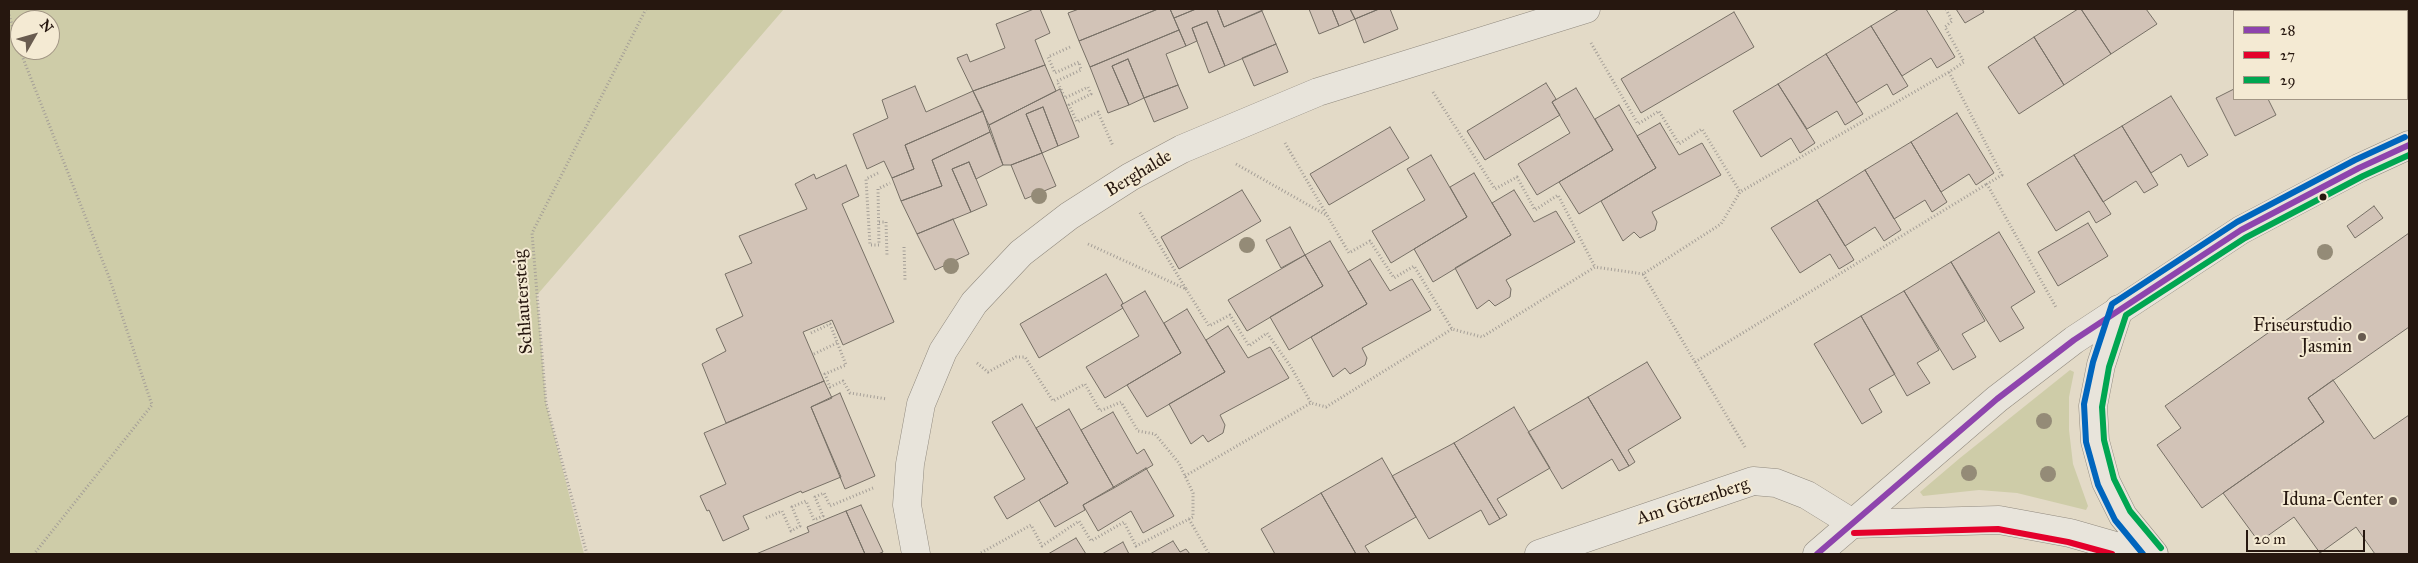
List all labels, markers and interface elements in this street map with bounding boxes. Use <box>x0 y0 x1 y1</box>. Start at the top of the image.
north arrow <box>10 10 60 60</box>
legend <box>2233 10 2408 100</box>
text: N <box>36 16 57 36</box>
text: 28 <box>2280 21 2295 39</box>
text: 27 <box>2280 46 2295 64</box>
text: 29 <box>2280 71 2295 89</box>
street label: Berghalde <box>1102 146 1176 202</box>
unlabelled marker <box>2318 192 2328 202</box>
street label: Schlautersteig <box>510 249 538 355</box>
place label: Friseurstudio Jasmin <box>2253 316 2352 358</box>
marker: Friseurstudio Jasmin <box>2356 331 2368 343</box>
street label: Am Götzenberg <box>1634 474 1752 530</box>
place label: Iduna-Center <box>2282 490 2383 512</box>
marker: Iduna-Center <box>2387 495 2399 507</box>
scale bar <box>2248 520 2367 552</box>
text: 20 m <box>2254 530 2286 548</box>

